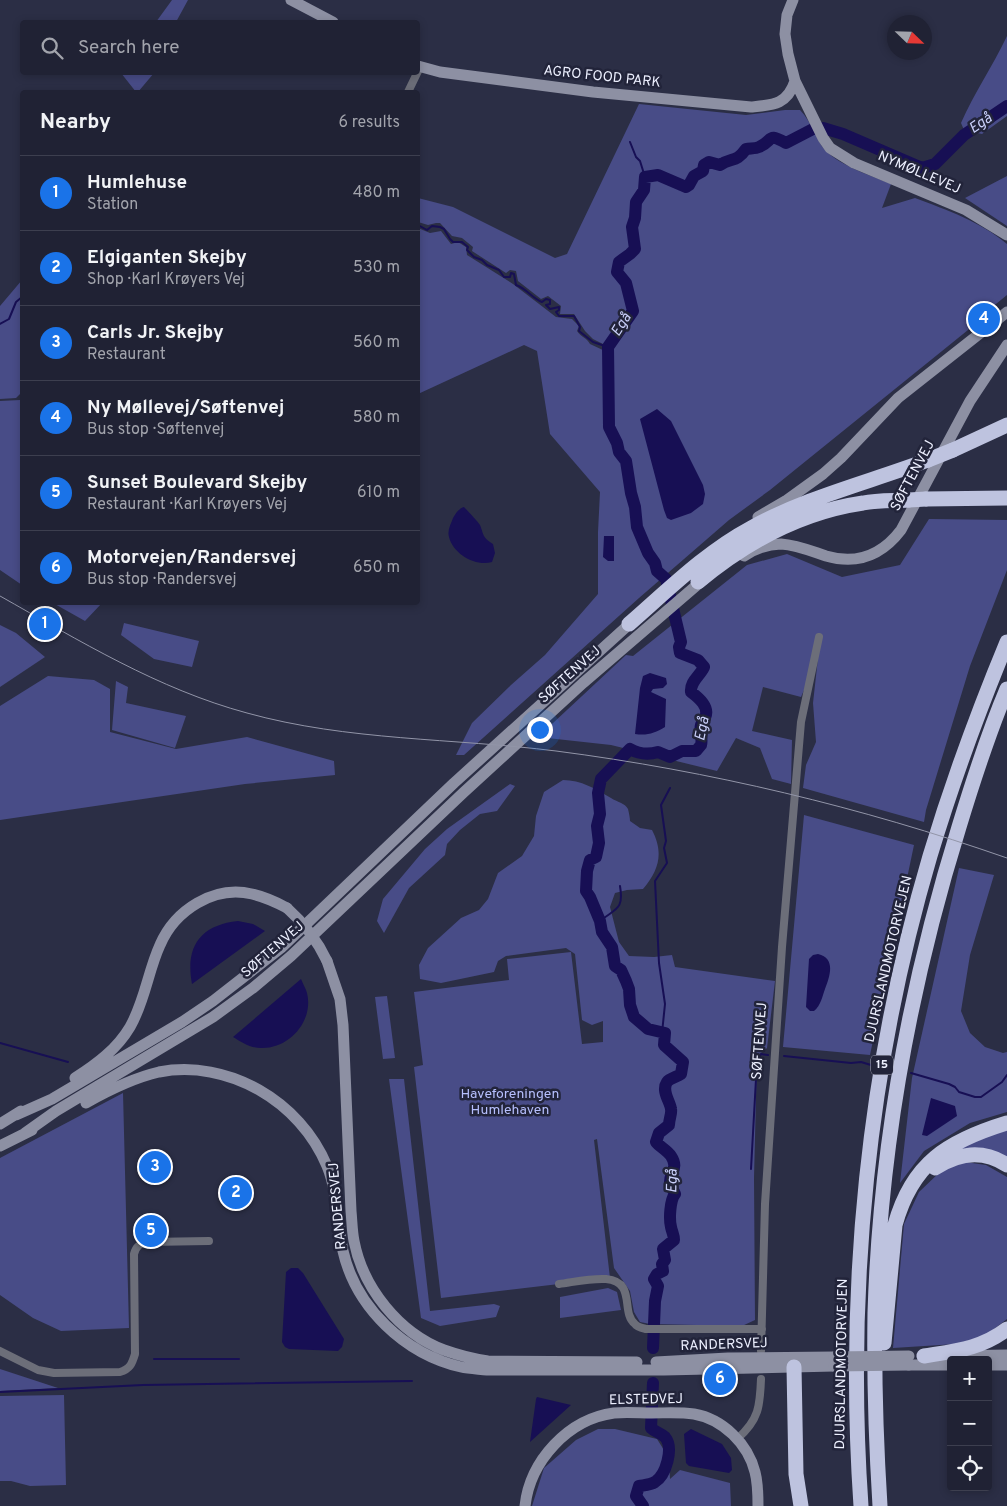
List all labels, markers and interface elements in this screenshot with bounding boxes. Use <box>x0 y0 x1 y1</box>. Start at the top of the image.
north arrow <box>887 15 932 60</box>
search box <box>20 20 420 75</box>
icon: search <box>38 34 66 62</box>
text: Search here <box>78 36 180 60</box>
street label: AGRO FOOD PARK <box>543 62 661 92</box>
text: Nearby <box>40 109 111 136</box>
water label: Egå <box>966 109 997 139</box>
text: 6 results <box>338 113 400 133</box>
street label: NYMØLLEVEJ <box>875 148 963 198</box>
text: Humlehuse <box>87 171 187 195</box>
text: 1 <box>53 183 59 203</box>
text: 480 m <box>353 183 400 203</box>
text: Station <box>87 195 138 215</box>
text: Elgiganten Skejby <box>87 246 247 270</box>
text: 2 <box>51 258 61 278</box>
text: 530 m <box>353 258 400 278</box>
text: Shop · Karl Krøyers Vej <box>87 270 245 290</box>
pin: 4 <box>968 300 1000 338</box>
water label: Egå <box>608 309 637 340</box>
text: Carls Jr. Skejby <box>87 321 224 345</box>
text: 3 <box>51 333 61 353</box>
text: 560 m <box>353 333 400 353</box>
text: Restaurant <box>87 345 166 365</box>
text: Ny Møllevej/Søftenvej <box>87 396 284 420</box>
text: 4 <box>51 408 61 428</box>
text: 580 m <box>353 408 400 428</box>
text: Bus stop · Søftenvej <box>87 420 224 440</box>
street label: SØFTENVEJ <box>887 438 939 514</box>
text: Sunset Boulevard Skejby <box>87 471 307 495</box>
text: 5 <box>51 483 61 503</box>
text: 610 m <box>357 483 400 503</box>
text: Restaurant · Karl Krøyers Vej <box>87 495 287 515</box>
text: Motorvejen/Randersvej <box>87 546 296 570</box>
text: 6 <box>51 558 61 578</box>
text: 650 m <box>353 558 400 578</box>
text: Bus stop · Randersvej <box>87 570 237 590</box>
pin: 1 <box>29 605 61 643</box>
street label: SØFTENVEJ <box>535 643 605 707</box>
water label: Egå <box>691 715 715 743</box>
your location <box>527 717 553 743</box>
street label: DJURSLANDMOTORVEJEN <box>861 874 917 1044</box>
street label: SØFTENVEJ <box>238 918 308 982</box>
street label: SØFTENVEJ <box>749 1002 771 1080</box>
road number: 15 <box>871 1056 893 1074</box>
park label: Haveforeningen Humlehaven <box>461 1086 559 1119</box>
pin: 3 <box>139 1148 171 1186</box>
street label: RANDERSVEJ <box>326 1162 350 1250</box>
water label: Egå <box>663 1168 683 1193</box>
pin: 2 <box>220 1174 252 1212</box>
pin: 5 <box>135 1212 167 1250</box>
street label: DJURSLANDMOTORVEJEN <box>832 1278 852 1450</box>
street label: RANDERSVEJ <box>680 1335 768 1355</box>
map controls <box>947 1356 992 1491</box>
button: + <box>947 1356 992 1401</box>
pin: 6 <box>704 1360 736 1398</box>
street label: ELSTEDVEJ <box>609 1391 683 1409</box>
button: − <box>947 1401 992 1446</box>
button: locate <box>947 1446 992 1491</box>

